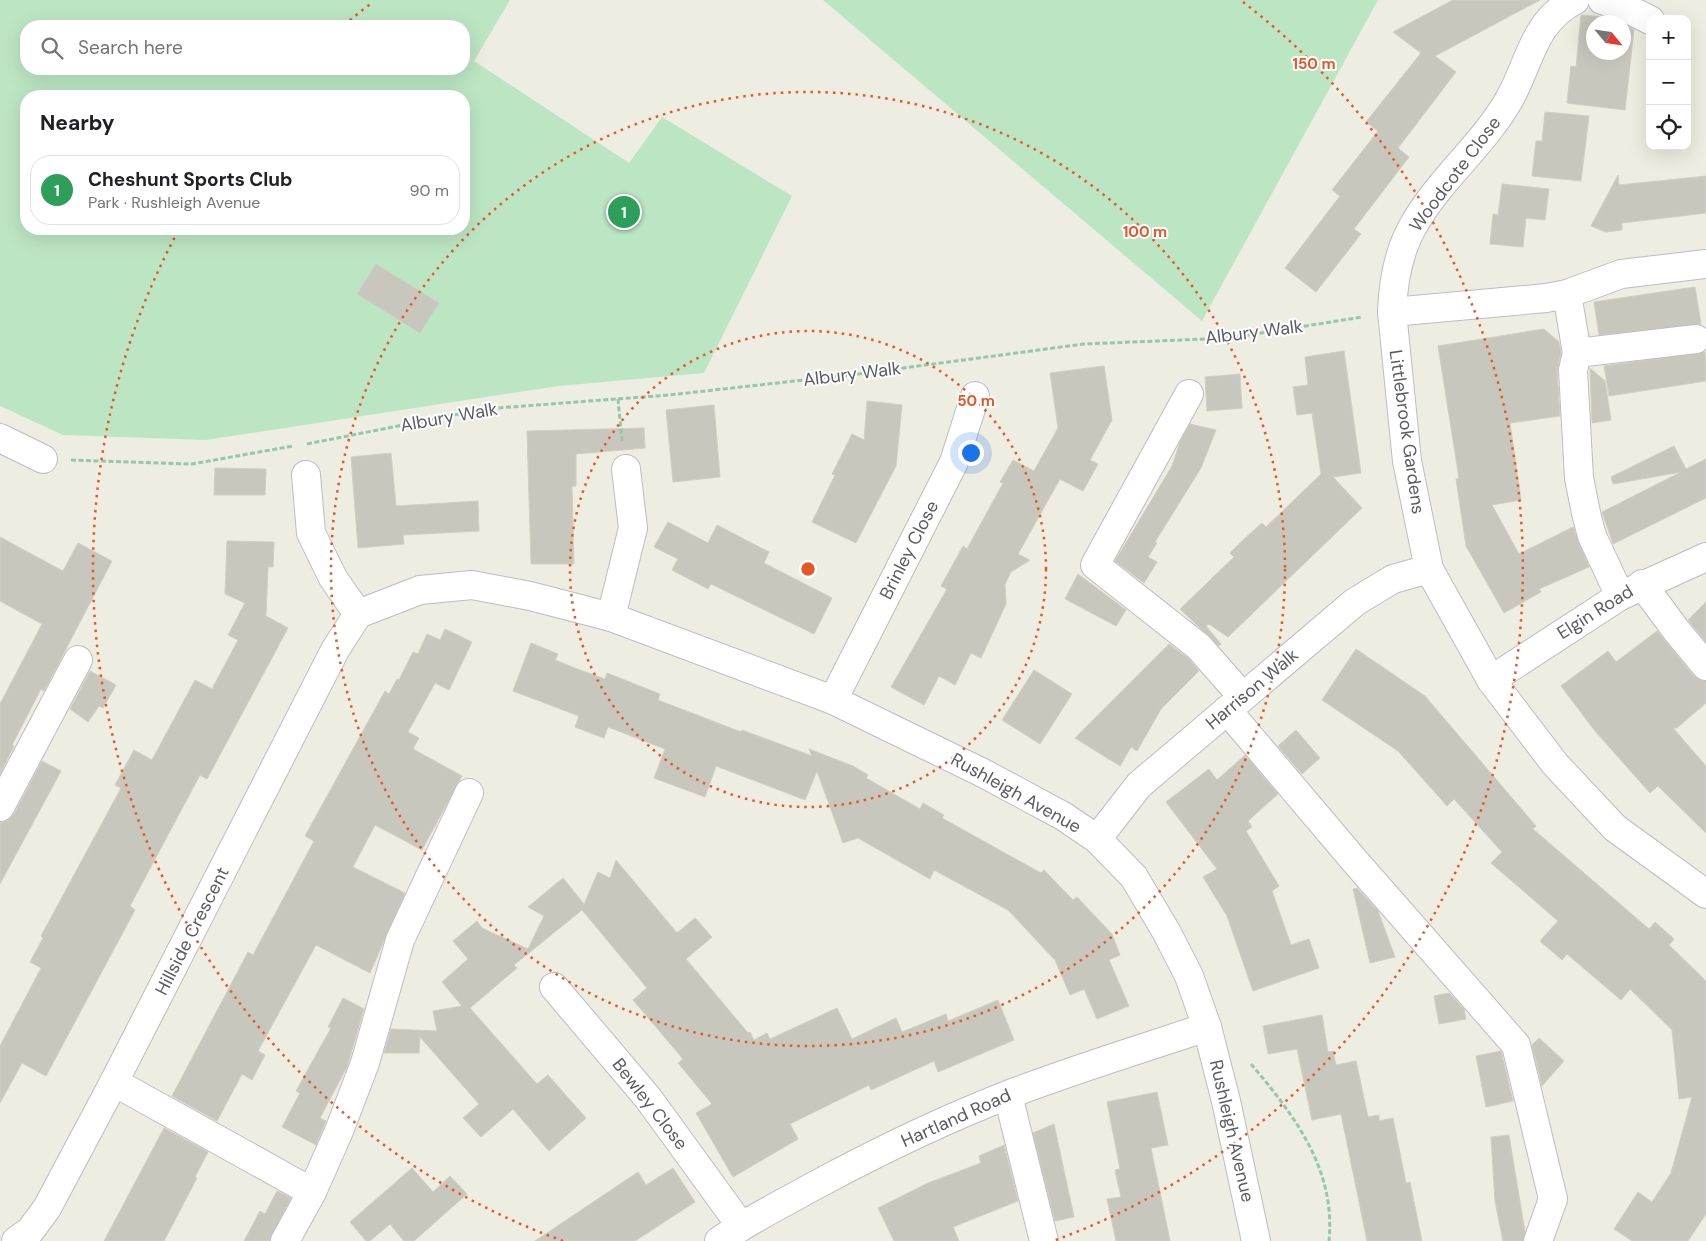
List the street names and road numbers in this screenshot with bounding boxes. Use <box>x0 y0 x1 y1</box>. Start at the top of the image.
street label: Woodcote Close <box>1404 112 1506 236</box>
street label: Albury Walk <box>1204 314 1304 350</box>
street label: Littlebrook Gardens <box>1384 348 1430 516</box>
street label: Albury Walk <box>802 356 902 392</box>
street label: Albury Walk <box>398 397 500 437</box>
street label: Brinley Close <box>874 497 944 603</box>
street label: Elgin Road <box>1552 579 1638 645</box>
street label: Harrison Walk <box>1201 643 1303 735</box>
street label: Rushleigh Avenue <box>947 747 1085 839</box>
street label: Hillside Crescent <box>149 863 235 999</box>
street label: Bewley Close <box>607 1053 693 1155</box>
street label: Rushleigh Avenue <box>1204 1058 1260 1204</box>
street label: Hartland Road <box>897 1083 1015 1153</box>

